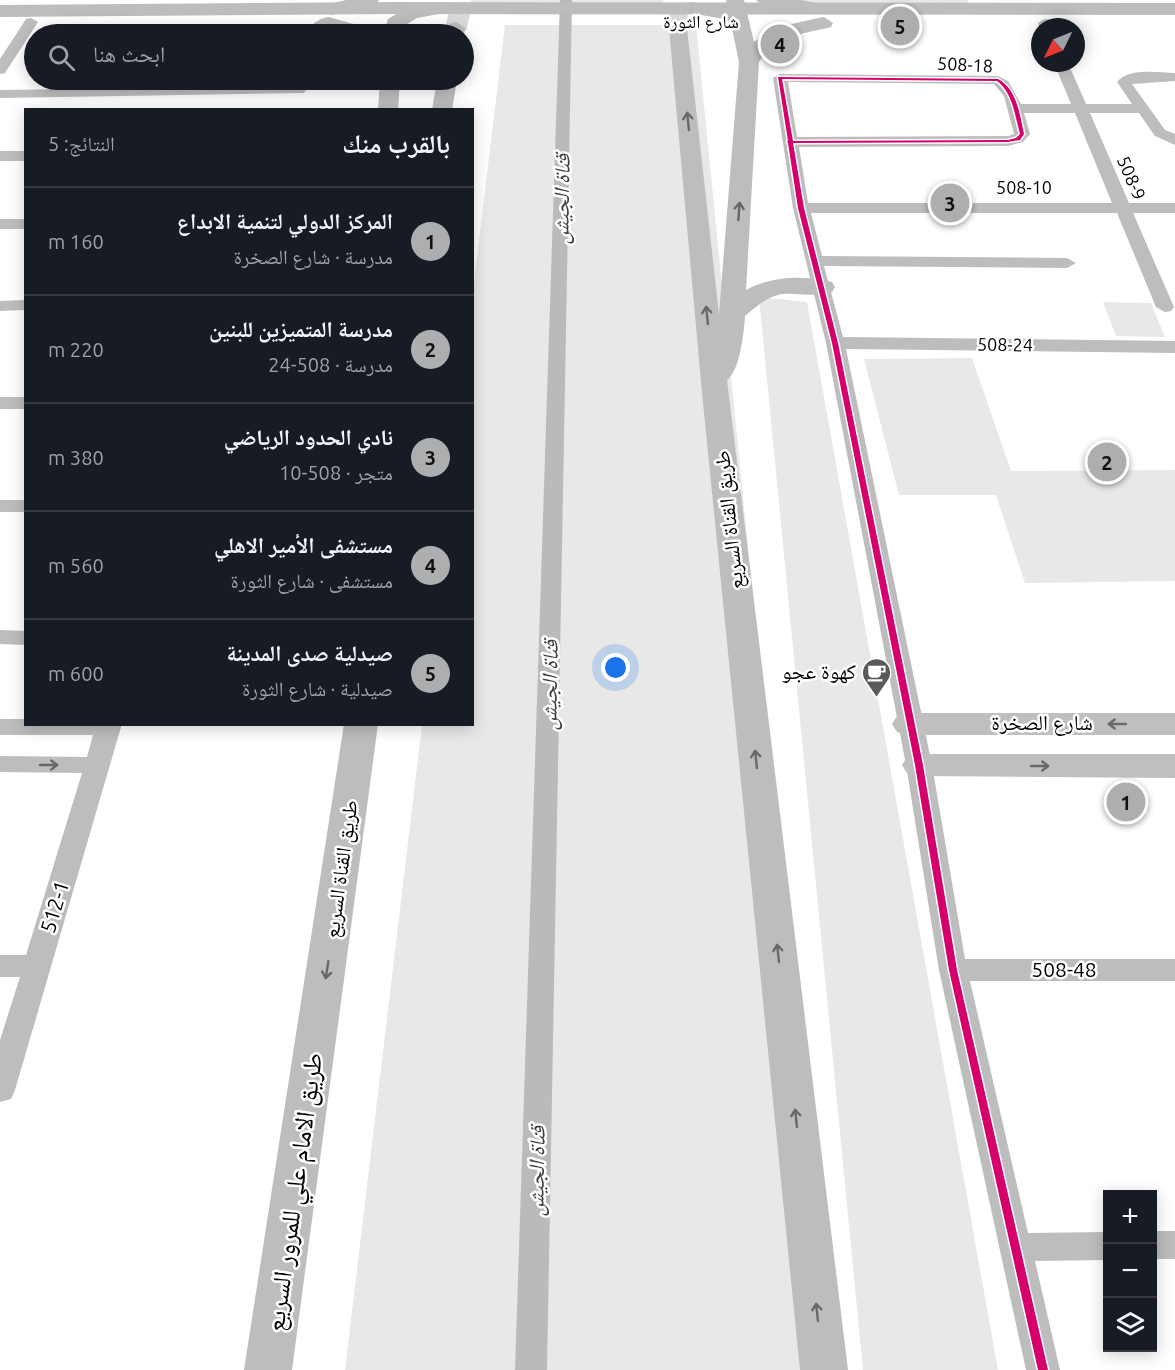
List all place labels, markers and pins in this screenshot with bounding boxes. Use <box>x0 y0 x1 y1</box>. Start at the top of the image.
pin: 5 <box>880 3 920 48</box>
pin: 4 <box>760 22 800 66</box>
pin: 3 <box>930 180 970 226</box>
pin: 2 <box>1088 440 1126 484</box>
cafe icon: كهوة عجو <box>861 656 893 698</box>
place label: كهوة عجو <box>782 659 856 684</box>
pin: 1 <box>1106 780 1146 824</box>

